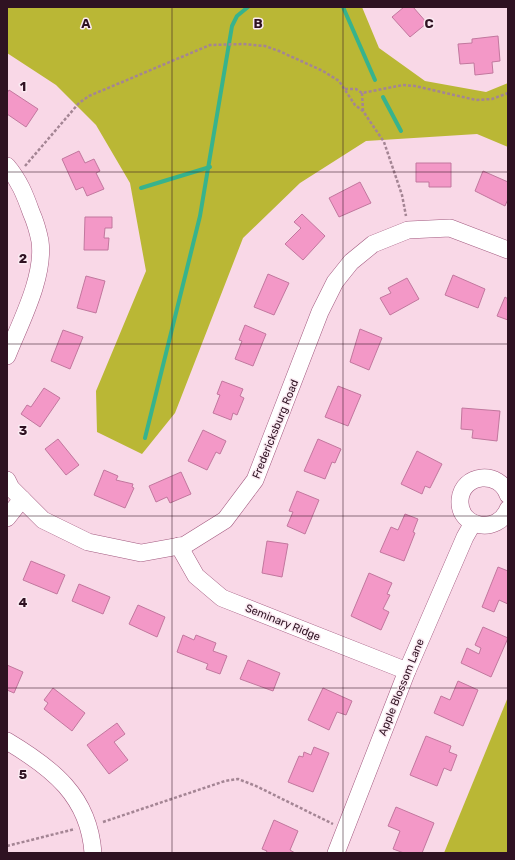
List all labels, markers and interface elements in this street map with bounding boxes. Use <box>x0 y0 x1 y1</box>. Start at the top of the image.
text: A <box>81 16 91 31</box>
text: B <box>253 16 263 31</box>
text: C <box>424 16 434 31</box>
text: 1 <box>20 79 26 94</box>
text: 2 <box>19 251 27 266</box>
street label: Fredericksburg Road <box>250 378 301 481</box>
text: 3 <box>19 423 28 438</box>
text: 4 <box>19 595 28 610</box>
street label: Seminary Ridge <box>243 601 322 643</box>
street label: Apple Blossom Lane <box>376 637 427 738</box>
text: 5 <box>19 767 27 782</box>

